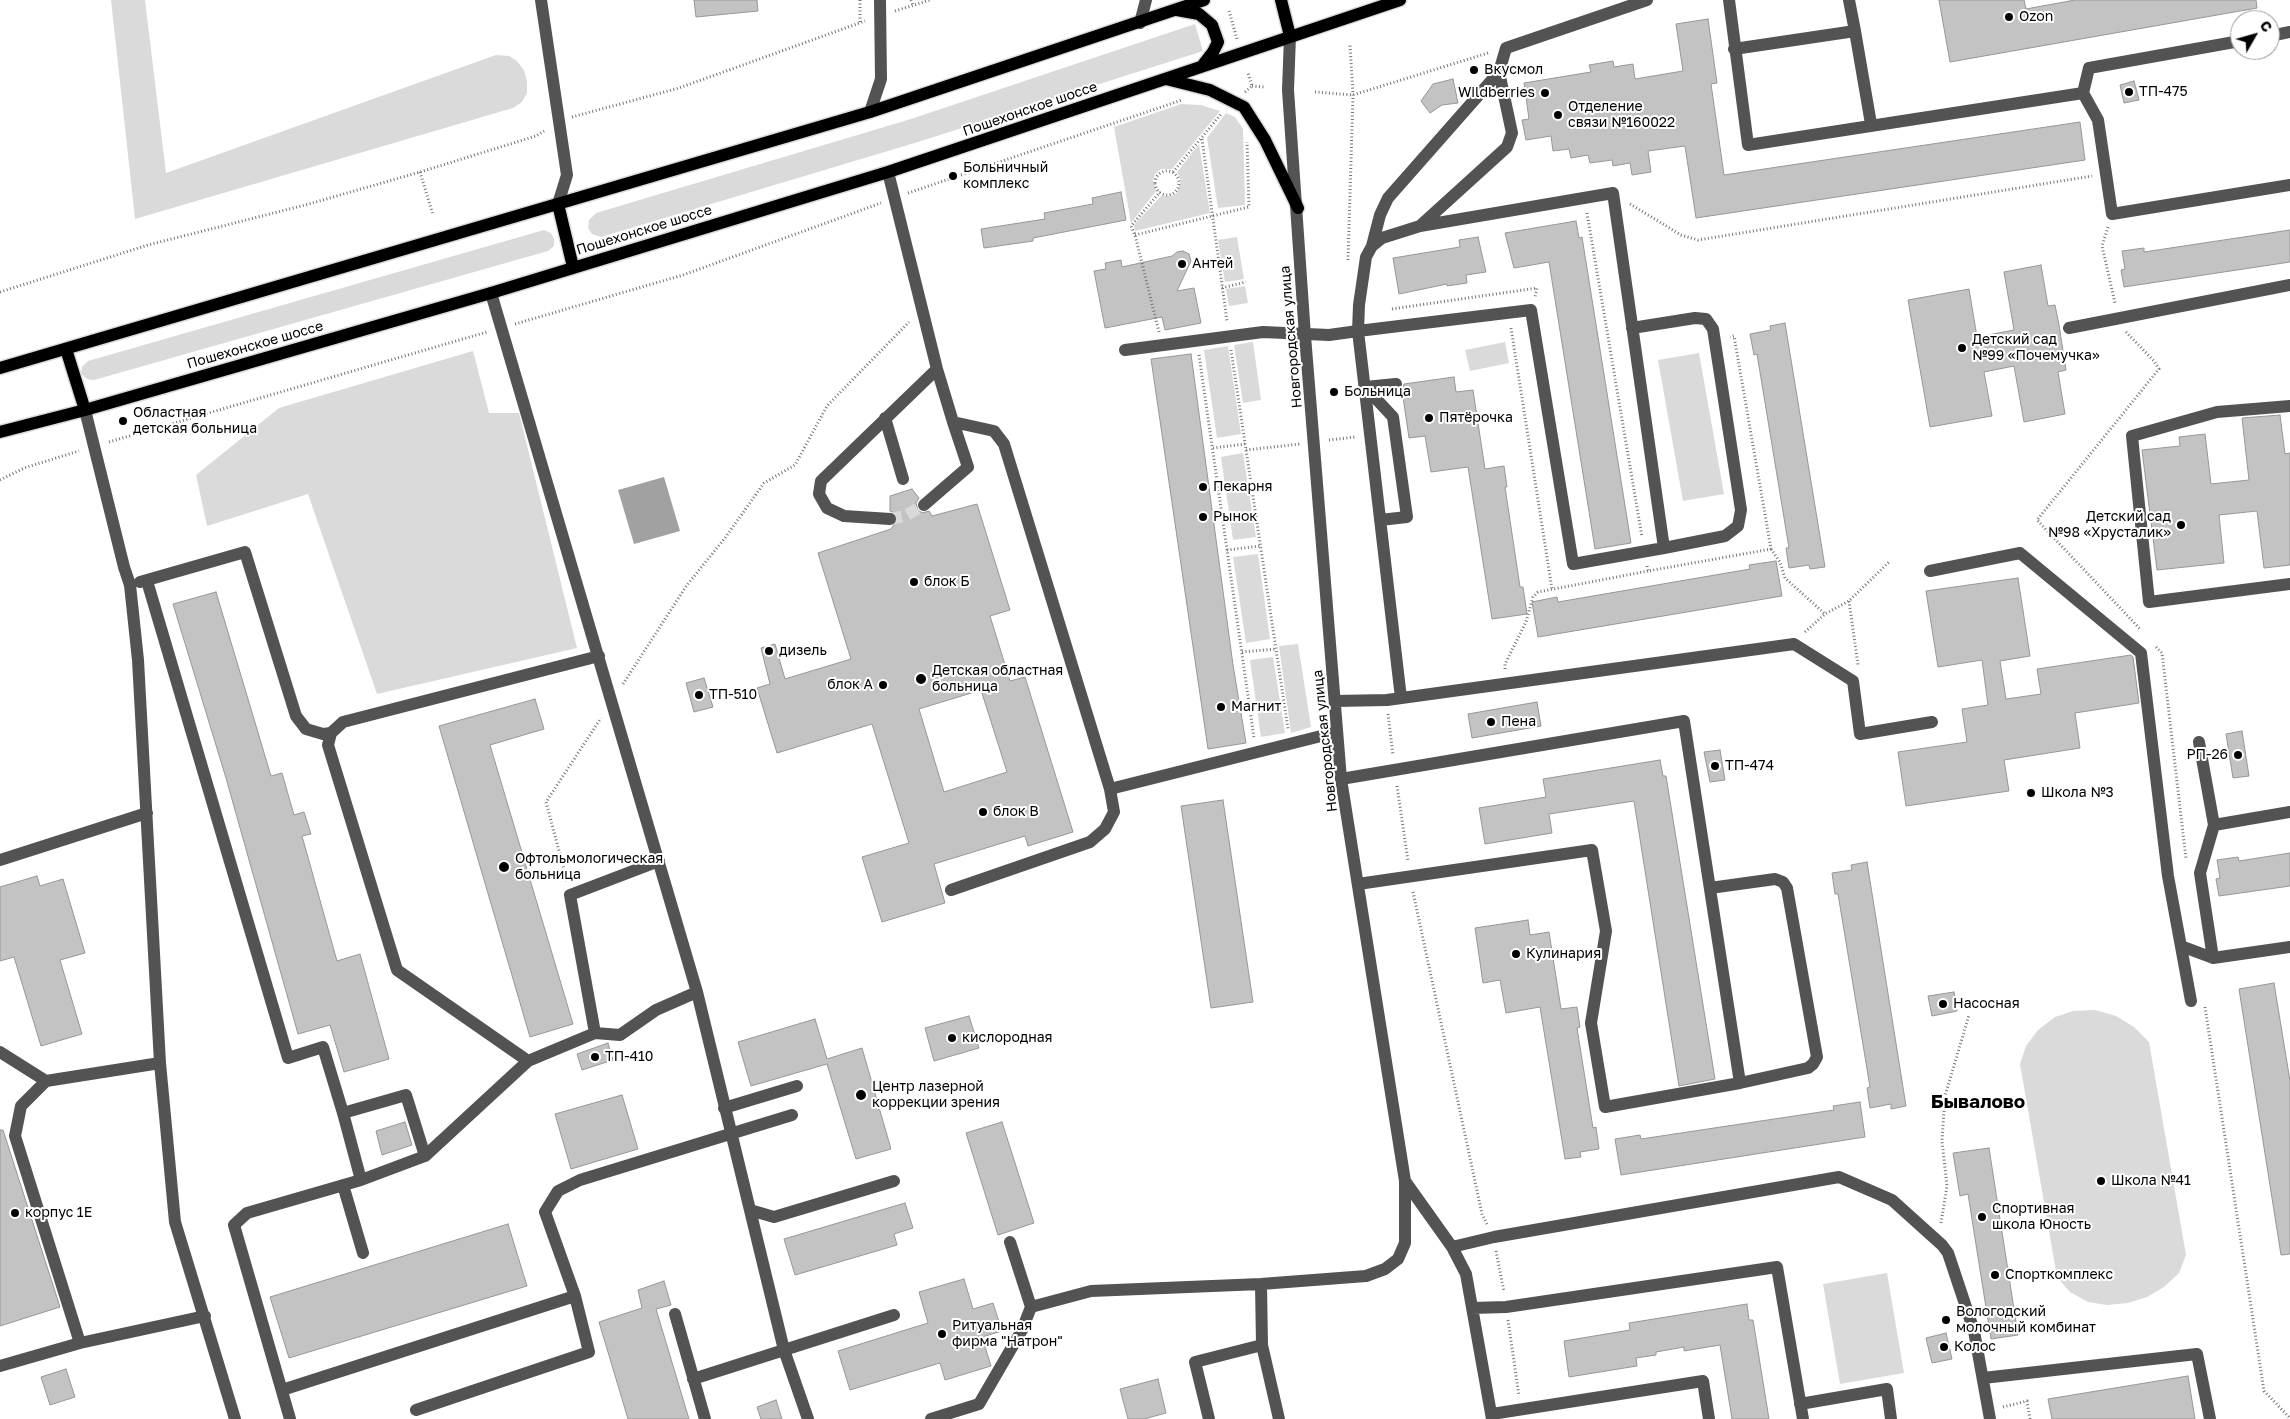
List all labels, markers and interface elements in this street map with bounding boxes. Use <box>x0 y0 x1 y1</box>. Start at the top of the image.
place label: Ozon <box>2019 9 2053 25</box>
north arrow <box>2230 10 2280 60</box>
marker: Ozon <box>2003 11 2015 23</box>
text: С <box>2257 17 2276 35</box>
place label: Вкусмол <box>1484 62 1543 78</box>
marker: Вкусмол <box>1468 64 1480 76</box>
street label: Пошехонское шоссе <box>961 78 1099 140</box>
place label: ТП-475 <box>2139 84 2188 100</box>
place label: Wildberries <box>1458 85 1535 101</box>
marker: ТП-475 <box>2123 86 2135 98</box>
marker: Wildberries <box>1539 87 1551 99</box>
place label: Отделение связи №160022 <box>1568 99 1675 132</box>
marker: Отделение связи №160022 <box>1552 109 1564 121</box>
place label: Больничный комплекс <box>963 160 1048 192</box>
marker: Больничный комплекс <box>947 170 959 182</box>
street label: Пошехонское шоссе <box>574 201 714 259</box>
place label: Антей <box>1192 256 1233 272</box>
marker: Антей <box>1176 258 1188 270</box>
street label: Новгородская улица <box>1276 265 1306 409</box>
street label: Пошехонское шоссе <box>185 317 325 373</box>
place label: Детский сад №99 «Почемучка» <box>1972 332 2100 364</box>
marker: Детский сад №99 «Почемучка» <box>1956 342 1968 354</box>
place label: Больница <box>1344 384 1411 400</box>
marker: Больница <box>1328 386 1340 398</box>
place label: Областная детская больница <box>133 405 257 438</box>
place label: Пятёрочка <box>1439 410 1513 426</box>
marker: Пятёрочка <box>1423 412 1435 424</box>
marker: Областная детская больница <box>117 415 129 427</box>
place label: Пекарня <box>1213 479 1273 495</box>
marker: Пекарня <box>1197 481 1209 493</box>
place label: Рынок <box>1213 509 1257 525</box>
place label: Детский сад №98 «Хрусталик» <box>2048 509 2171 542</box>
marker: Рынок <box>1197 511 1209 523</box>
marker: Детский сад №98 «Хрусталик» <box>2175 519 2187 531</box>
place label: блок Б <box>924 574 970 590</box>
marker: блок Б <box>908 576 920 588</box>
place label: дизель <box>779 643 827 659</box>
marker: дизель <box>763 645 775 657</box>
place label: Детская областная больница <box>932 663 1063 696</box>
street label: Новгородская улица <box>1309 669 1341 813</box>
marker: Детская областная больница <box>914 672 928 686</box>
place label: блок А <box>827 677 873 693</box>
marker: блок А <box>877 679 889 691</box>
place label: ТП-510 <box>709 687 757 703</box>
marker: ТП-510 <box>693 689 705 701</box>
place label: Магнит <box>1231 699 1281 715</box>
marker: Магнит <box>1215 701 1227 713</box>
place label: Пена <box>1501 714 1536 730</box>
marker: Пена <box>1485 716 1497 728</box>
place label: РП-26 <box>2186 747 2228 763</box>
marker: РП-26 <box>2232 749 2244 761</box>
place label: ТП-474 <box>1725 758 1774 774</box>
marker: ТП-474 <box>1709 760 1721 772</box>
place label: Школа №3 <box>2041 785 2114 801</box>
marker: Школа №3 <box>2025 787 2037 799</box>
place label: блок В <box>993 804 1039 820</box>
marker: блок В <box>977 806 989 818</box>
place label: Офтольмологическая больница <box>515 851 663 884</box>
marker: Офтольмологическая больница <box>497 860 511 874</box>
place label: Кулинария <box>1526 946 1601 962</box>
marker: Кулинария <box>1510 948 1522 960</box>
place label: Насосная <box>1953 996 2020 1012</box>
marker: Насосная <box>1937 998 1949 1010</box>
place label: кислородная <box>962 1030 1053 1046</box>
marker: кислородная <box>946 1032 958 1044</box>
place label: ТП-410 <box>605 1049 654 1065</box>
marker: ТП-410 <box>589 1051 601 1063</box>
place label: Центр лазерной коррекции зрения <box>872 1079 1000 1112</box>
marker: Центр лазерной коррекции зрения <box>854 1088 868 1102</box>
district label: Бывалово <box>1931 1091 2025 1113</box>
place label: Школа №41 <box>2111 1173 2191 1189</box>
marker: Школа №41 <box>2095 1175 2107 1187</box>
place label: Спортивная школа Юность <box>1992 1201 2091 1234</box>
place label: корпус 1Е <box>25 1205 92 1221</box>
marker: корпус 1Е <box>9 1207 21 1219</box>
marker: Спортивная школа Юность <box>1976 1211 1988 1223</box>
place label: Спорткомплекс <box>2005 1267 2113 1283</box>
marker: Спорткомплекс <box>1989 1269 2001 1281</box>
place label: Вологодский молочный комбинат <box>1956 1304 2096 1336</box>
marker: Вологодский молочный комбинат <box>1940 1314 1952 1326</box>
place label: Ритуальная фирма "Натрон" <box>952 1318 1063 1350</box>
marker: Ритуальная фирма "Натрон" <box>936 1328 948 1340</box>
place label: Колос <box>1954 1339 1996 1355</box>
marker: Колос <box>1938 1341 1950 1353</box>

